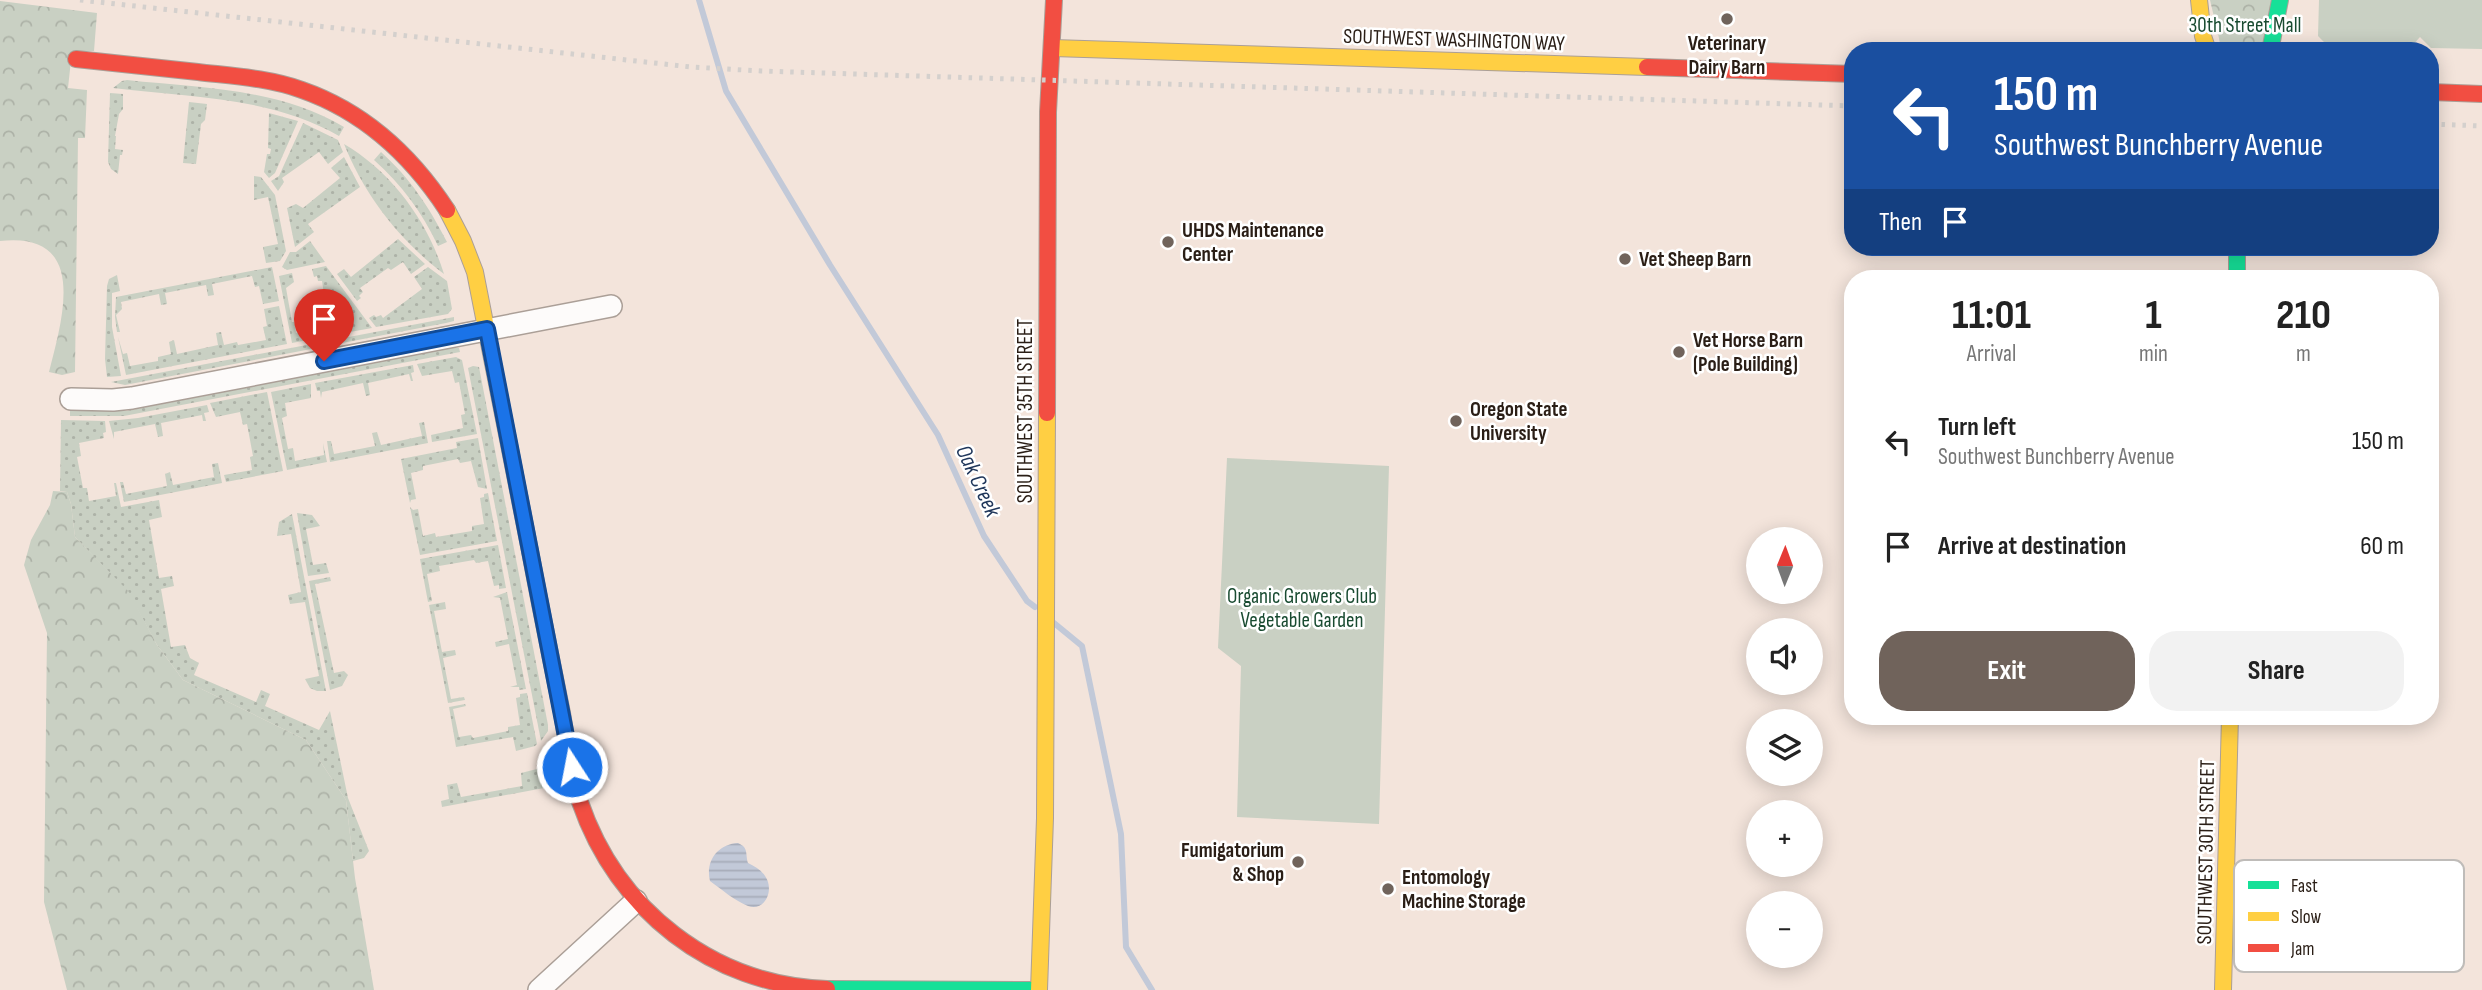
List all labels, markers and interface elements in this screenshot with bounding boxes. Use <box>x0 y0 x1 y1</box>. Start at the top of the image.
marker: Veterinary Dairy Barn <box>1719 11 1735 27</box>
park label: 30th Street Mall <box>2189 13 2301 38</box>
street label: SOUTHWEST WASHINGTON WAY <box>1343 24 1565 56</box>
place label: Veterinary Dairy Barn <box>1688 31 1766 80</box>
text: 150 m <box>1994 66 2098 125</box>
icon: left <box>1879 70 1970 161</box>
text: Southwest Bunchberry Avenue <box>1994 126 2323 165</box>
icon: arrive <box>1936 203 1974 241</box>
text: Then <box>1879 207 1922 238</box>
place label: UHDS Maintenance Center <box>1182 218 1324 267</box>
marker: UHDS Maintenance Center <box>1160 234 1176 250</box>
place label: Vet Sheep Barn <box>1639 247 1751 272</box>
marker: Vet Sheep Barn <box>1617 251 1633 267</box>
pin <box>294 289 354 361</box>
text: 11:01 <box>1952 290 2031 341</box>
text: 1 <box>2145 290 2162 341</box>
text: 210 <box>2276 290 2331 341</box>
icon: arrive <box>305 300 343 338</box>
street label: SOUTHWEST 35TH STREET <box>1013 318 1038 503</box>
place label: Vet Horse Barn (Pole Building) <box>1693 328 1803 377</box>
text: Arrival <box>1967 340 2016 368</box>
text: min <box>2139 340 2168 368</box>
text: m <box>2296 340 2311 368</box>
marker: Vet Horse Barn (Pole Building) <box>1671 344 1687 360</box>
place label: Oregon State University <box>1470 397 1567 446</box>
text: Turn left <box>1938 412 2016 443</box>
marker: Oregon State University <box>1448 413 1464 429</box>
icon: left <box>1879 423 1917 461</box>
text: 150 m <box>2352 426 2404 457</box>
water label: Oak Creek <box>949 441 1007 523</box>
text: Southwest Bunchberry Avenue <box>1938 443 2175 471</box>
north arrow <box>1746 527 1824 604</box>
map controls <box>1746 527 1823 968</box>
icon: arrive <box>1879 528 1917 566</box>
text: Arrive at destination <box>1938 531 2126 562</box>
text: 60 m <box>2360 531 2404 562</box>
park label: Organic Growers Club Vegetable Garden <box>1227 584 1377 633</box>
button: sound <box>1746 618 1823 695</box>
button: Exit <box>1879 631 2135 711</box>
button: Share <box>2149 631 2404 711</box>
button: layers <box>1746 709 1823 786</box>
position arrow <box>535 730 609 804</box>
street label: SOUTHWEST 30TH STREET <box>2192 759 2220 945</box>
button: + <box>1746 800 1823 877</box>
place label: Fumigatorium & Shop <box>1181 838 1284 887</box>
marker: Fumigatorium & Shop <box>1290 854 1306 870</box>
legend <box>2234 860 2464 972</box>
place label: Entomology Machine Storage <box>1402 865 1526 914</box>
text: Fast <box>2291 875 2318 898</box>
marker: Entomology Machine Storage <box>1380 881 1396 897</box>
button: − <box>1746 891 1823 968</box>
text: Slow <box>2291 906 2321 929</box>
text: Jam <box>2290 938 2314 961</box>

